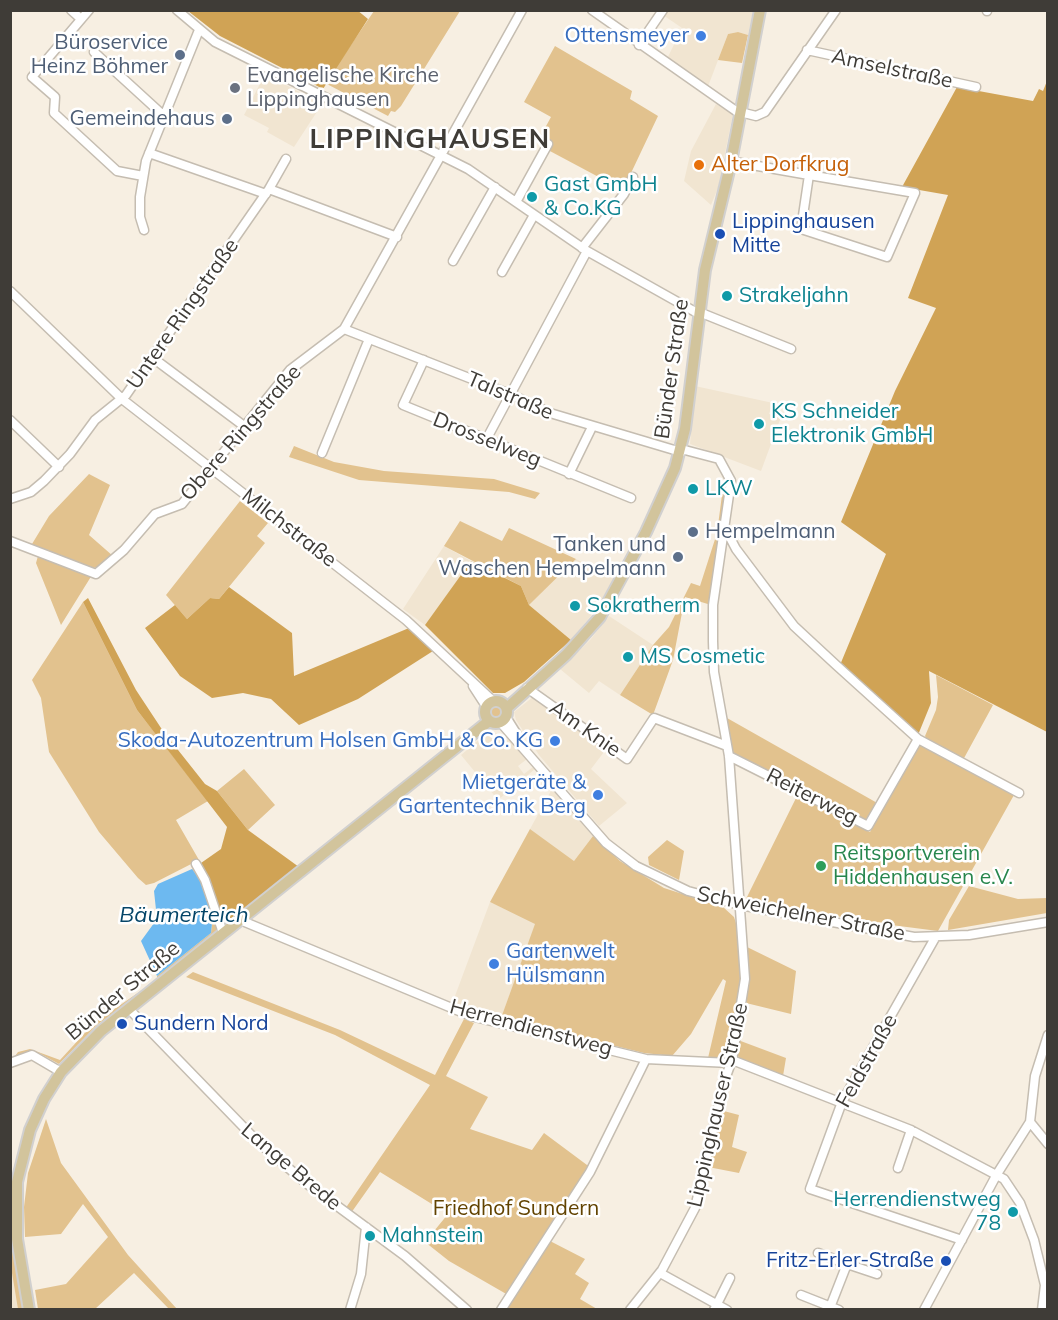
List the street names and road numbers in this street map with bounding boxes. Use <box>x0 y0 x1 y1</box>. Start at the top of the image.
street label: Amselstraße <box>829 44 955 94</box>
street label: Untere Ringstraße <box>122 234 244 394</box>
street label: Bünder Straße <box>650 297 694 441</box>
street label: Obere Ringstraße <box>175 360 307 506</box>
street label: Talstraße <box>463 367 557 425</box>
street label: Drosselweg <box>429 407 545 473</box>
street label: Milchstraße <box>237 483 341 573</box>
street label: Am Knie <box>544 695 626 763</box>
street label: Reiterweg <box>762 763 862 831</box>
street label: Schweichelner Straße <box>695 881 907 947</box>
street label: Bünder Straße <box>61 936 185 1046</box>
street label: Herrendienstweg <box>447 994 615 1062</box>
street label: Lippinghauser Straße <box>682 1000 754 1210</box>
street label: Feldstraße <box>831 1010 903 1112</box>
street label: Lange Brede <box>236 1118 346 1216</box>

